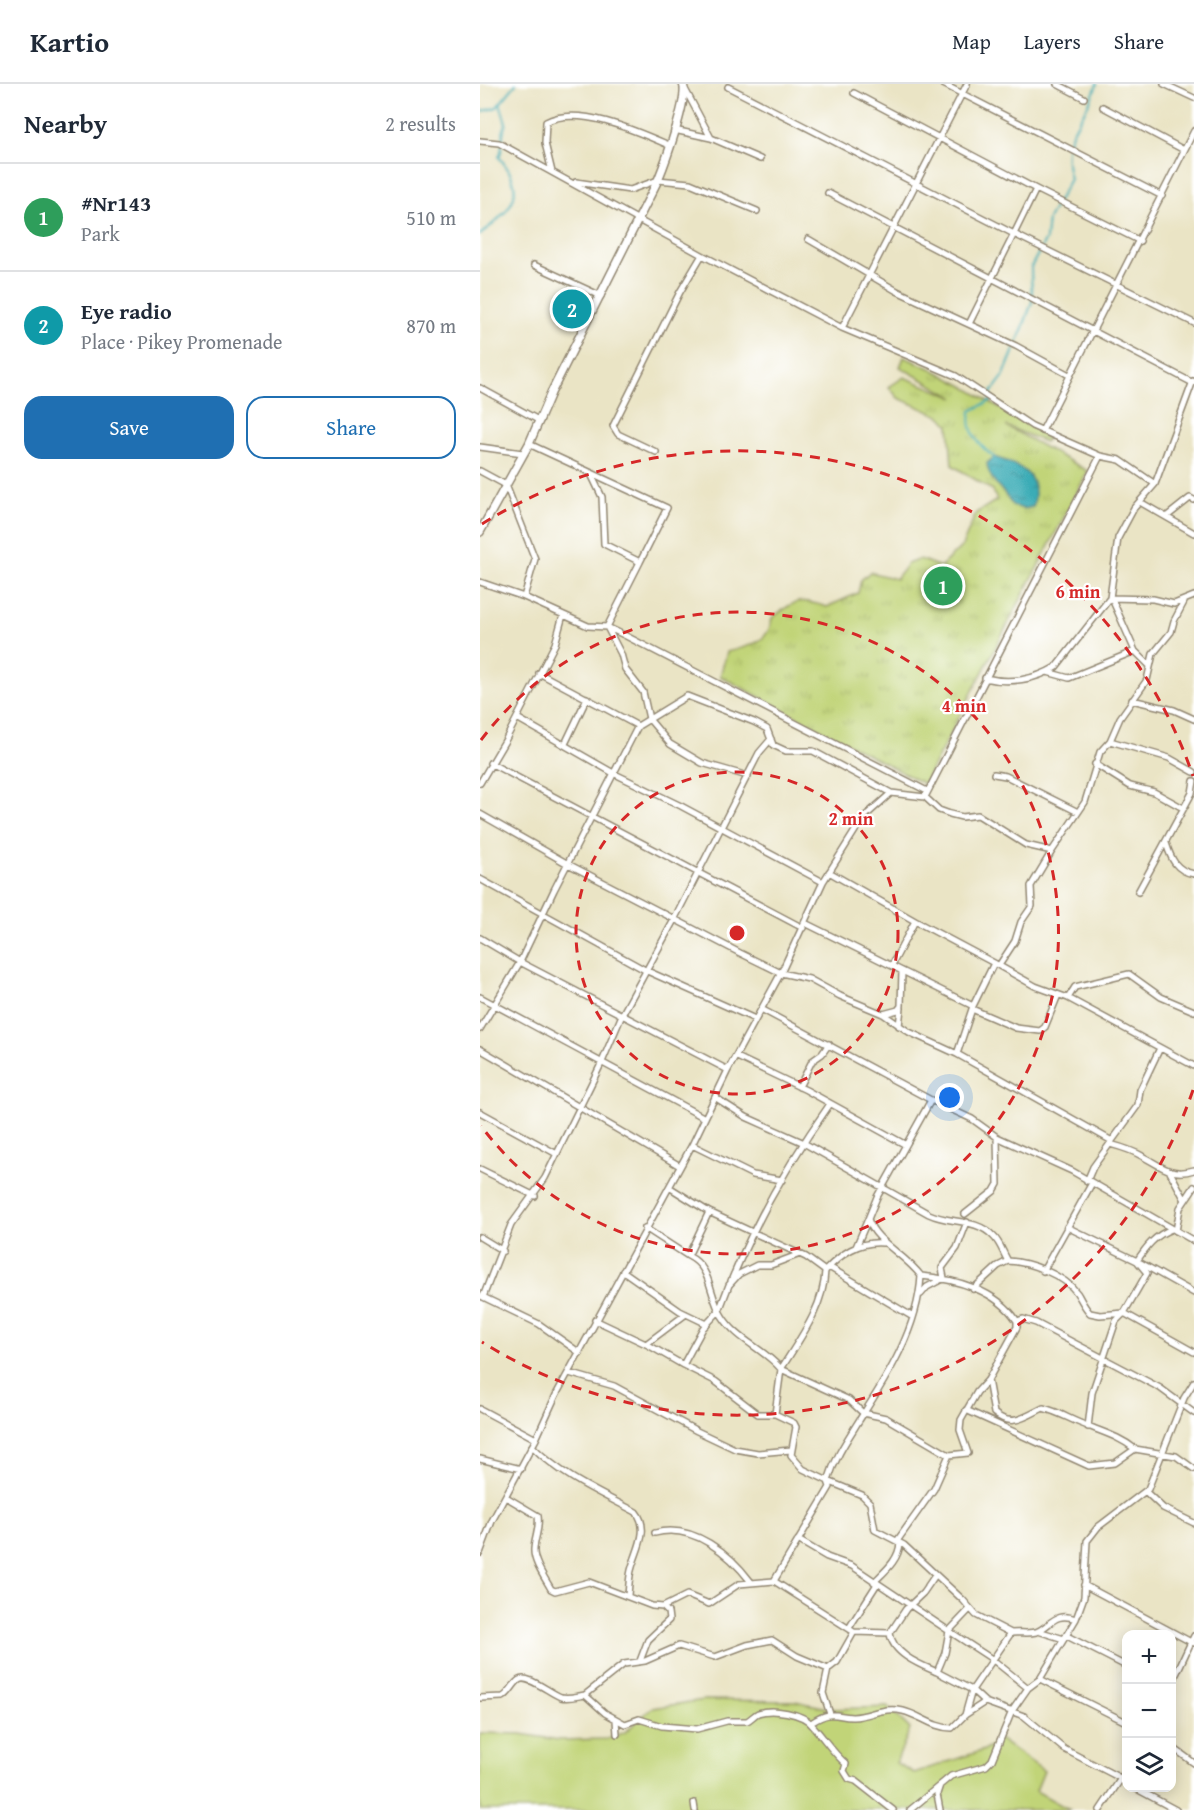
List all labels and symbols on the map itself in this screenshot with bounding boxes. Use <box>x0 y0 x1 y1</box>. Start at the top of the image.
pin: 2 <box>552 286 592 332</box>
pin: 1 <box>924 564 962 608</box>
text: 6 min <box>1056 578 1101 605</box>
text: 4 min <box>942 692 987 719</box>
text: 2 min <box>829 805 874 832</box>
centre of rings <box>727 923 747 943</box>
your location <box>935 1083 964 1112</box>

